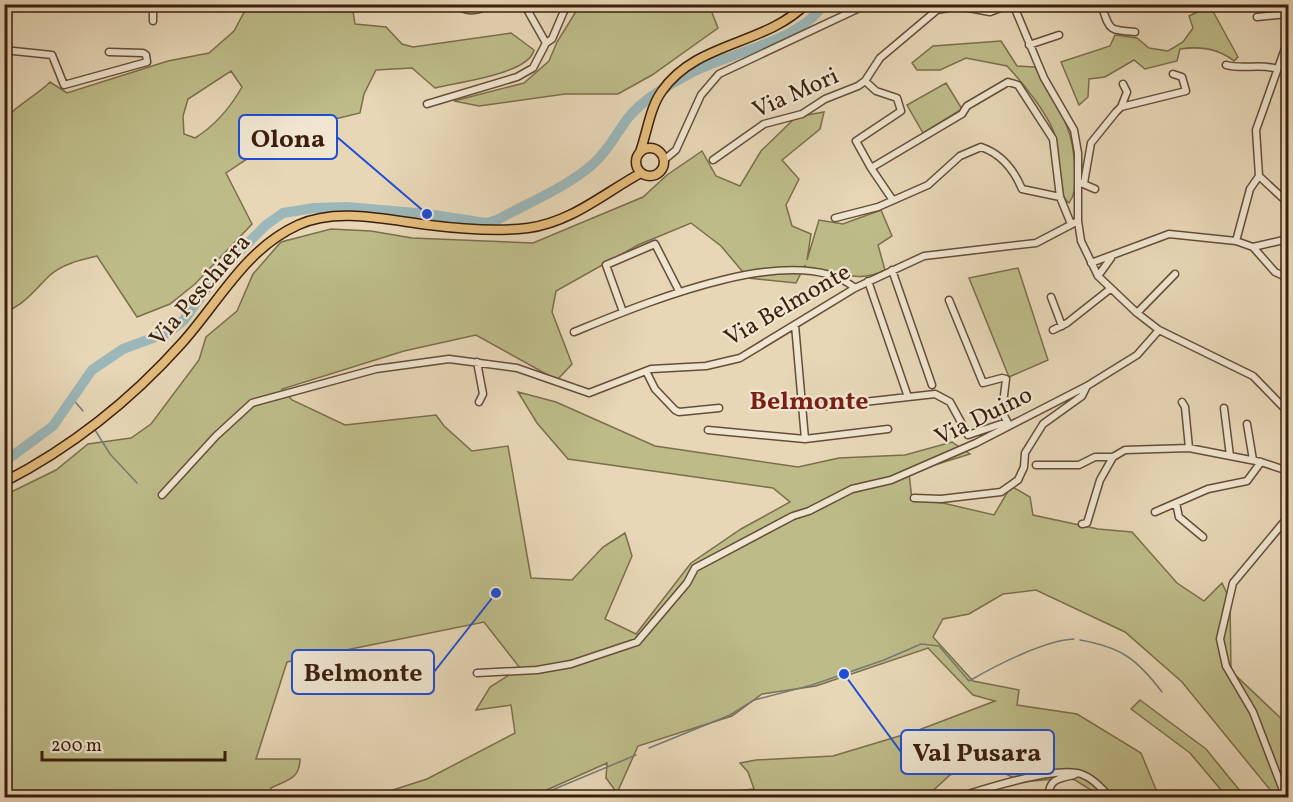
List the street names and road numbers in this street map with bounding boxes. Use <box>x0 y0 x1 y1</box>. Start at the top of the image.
street label: Via Mori <box>747 60 845 128</box>
street label: Via Peschiera <box>142 227 260 355</box>
street label: Via Belmonte <box>719 256 857 356</box>
street label: Via Duino <box>930 379 1038 455</box>

